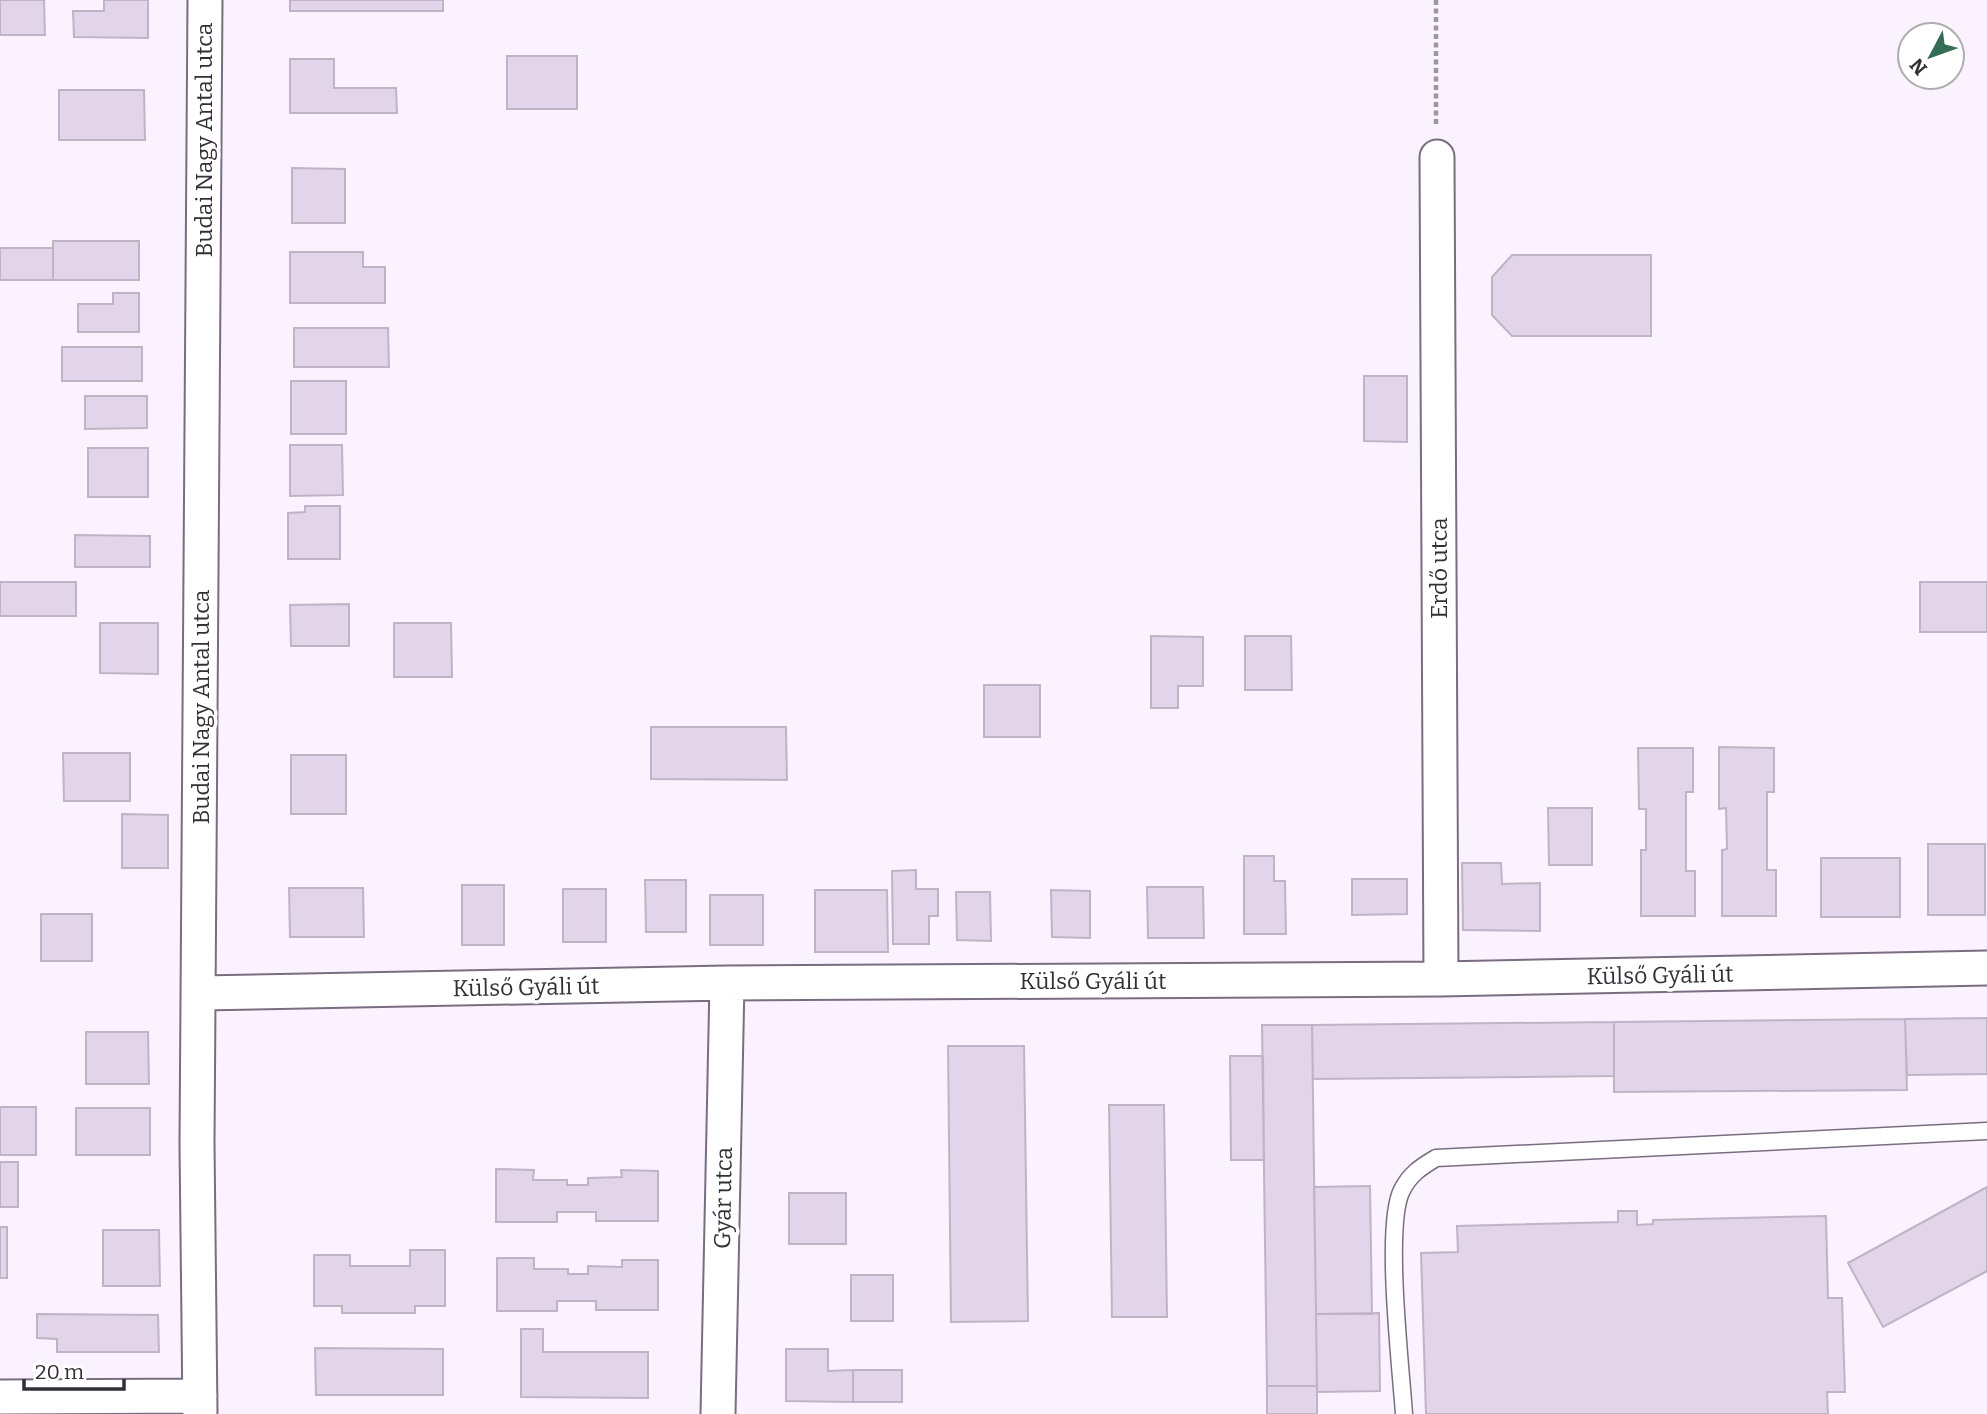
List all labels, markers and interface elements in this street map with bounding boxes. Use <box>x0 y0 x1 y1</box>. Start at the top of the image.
north arrow <box>1896 21 1966 91</box>
street label: Budai Nagy Antal utca <box>190 22 218 257</box>
text: N <box>1905 53 1932 80</box>
street label: Erdő utca <box>1425 517 1453 619</box>
street label: Budai Nagy Antal utca <box>187 589 215 824</box>
street label: Külső Gyáli út <box>1586 960 1734 990</box>
street label: Külső Gyáli út <box>1020 967 1166 995</box>
street label: Külső Gyáli út <box>452 972 600 1002</box>
street label: Gyár utca <box>708 1146 738 1249</box>
scale bar <box>24 1348 124 1392</box>
text: 20 m <box>35 1359 84 1385</box>

